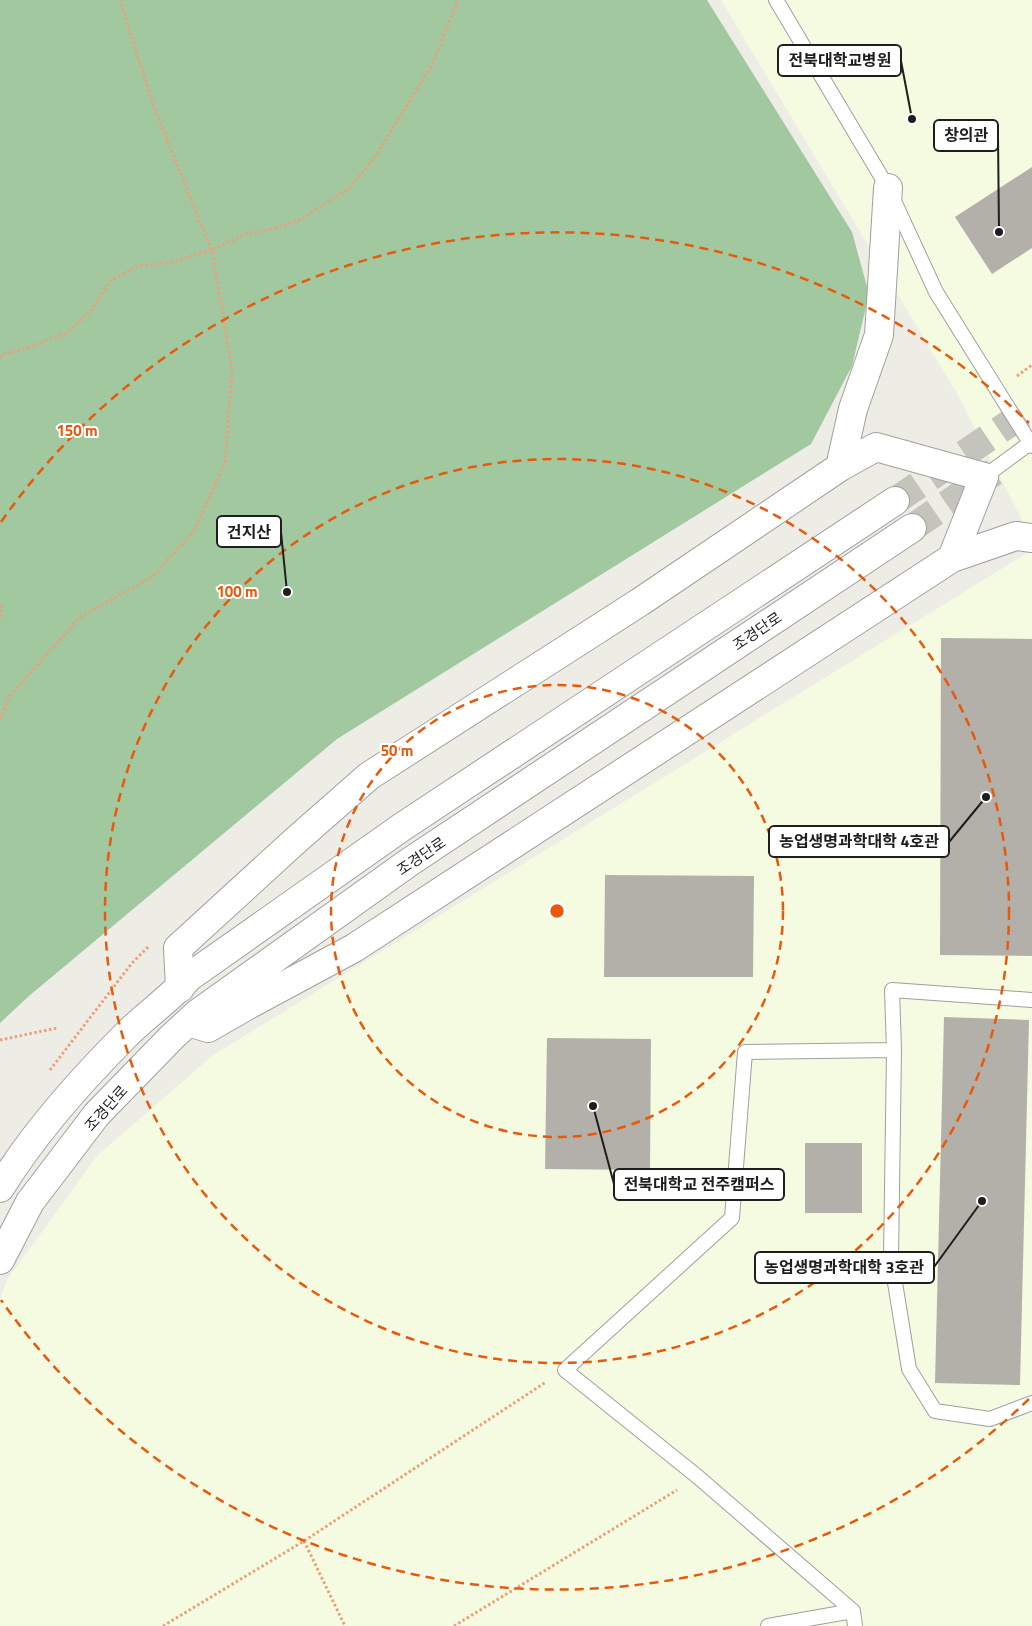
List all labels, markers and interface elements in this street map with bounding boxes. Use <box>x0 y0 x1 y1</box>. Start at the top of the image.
callout: 전북대학교병원 <box>778 45 901 76</box>
text: 전북대학교병원 <box>788 48 892 72</box>
callout: 창의관 <box>934 120 998 151</box>
text: 창의관 <box>944 123 988 147</box>
text: 150 m <box>56 419 98 442</box>
callout: 건지산 <box>217 516 281 547</box>
text: 건지산 <box>227 520 271 544</box>
text: 100 m <box>216 580 258 603</box>
street label: 조경단로 <box>728 606 786 656</box>
text: 50 m <box>381 739 413 762</box>
callout: 농업생명과학대학 4호관 <box>769 826 949 857</box>
text: 농업생명과학대학 4호관 <box>779 829 939 853</box>
street label: 조경단로 <box>392 831 450 881</box>
centre of rings <box>548 902 566 920</box>
street label: 조경단로 <box>79 1080 133 1136</box>
callout: 전북대학교 전주캠퍼스 <box>614 1169 784 1200</box>
text: 전북대학교 전주캠퍼스 <box>624 1172 775 1196</box>
callout: 농업생명과학대학 3호관 <box>755 1252 934 1283</box>
text: 농업생명과학대학 3호관 <box>764 1255 924 1279</box>

